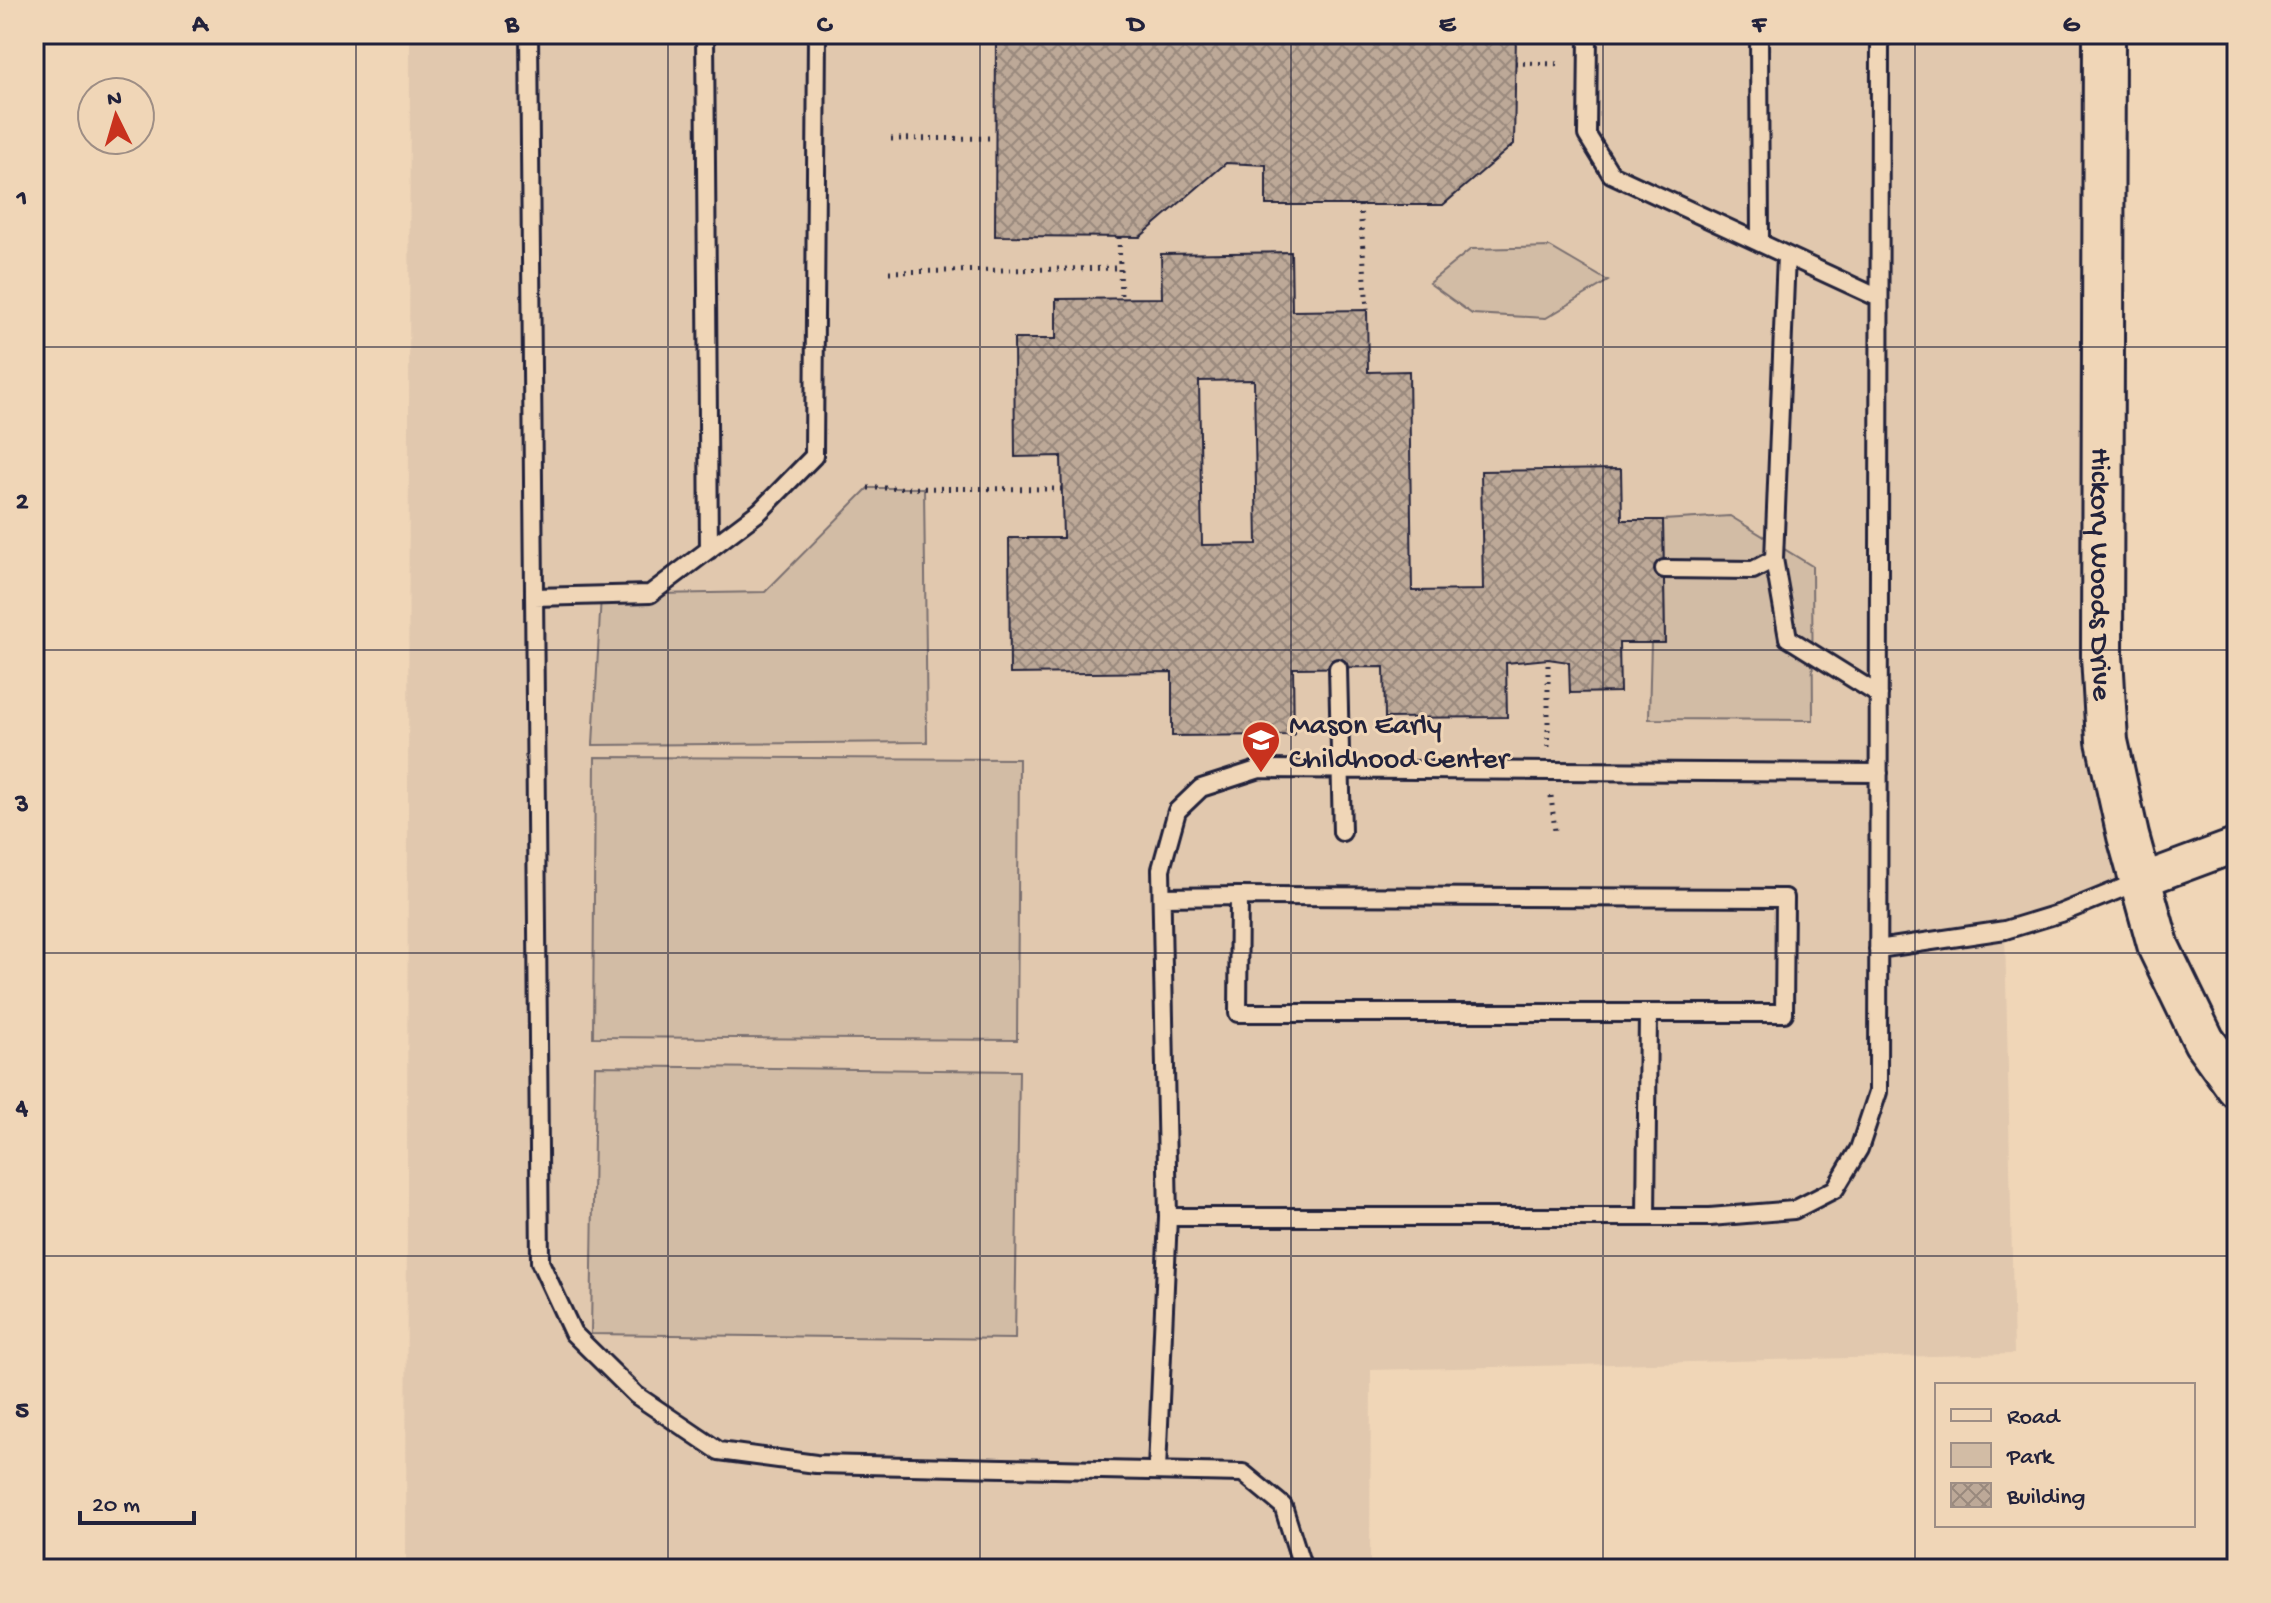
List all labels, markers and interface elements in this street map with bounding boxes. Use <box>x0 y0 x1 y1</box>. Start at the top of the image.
text: A <box>191 11 209 42</box>
text: B <box>504 11 520 42</box>
text: C <box>817 11 834 42</box>
text: D <box>1126 11 1146 42</box>
text: E <box>1439 11 1457 42</box>
text: F <box>1751 11 1767 42</box>
text: G <box>2063 11 2081 42</box>
north arrow <box>76 76 156 156</box>
text: N <box>106 86 123 114</box>
text: 1 <box>16 185 27 216</box>
street label: Hickory Woods Drive <box>2080 447 2118 702</box>
text: 2 <box>16 488 29 519</box>
place label: Mason Early Childhood Center <box>1289 710 1511 779</box>
school or university icon: Mason Early Childhood Center <box>1240 719 1282 774</box>
text: 3 <box>14 791 29 822</box>
text: 4 <box>15 1094 29 1125</box>
legend <box>1935 1383 2195 1527</box>
text: 5 <box>15 1397 29 1428</box>
text: Road <box>2007 1404 2061 1433</box>
text: Park <box>2006 1444 2055 1473</box>
scale bar <box>80 1475 194 1525</box>
text: Building <box>2006 1484 2085 1513</box>
text: 20 m <box>92 1492 140 1521</box>

